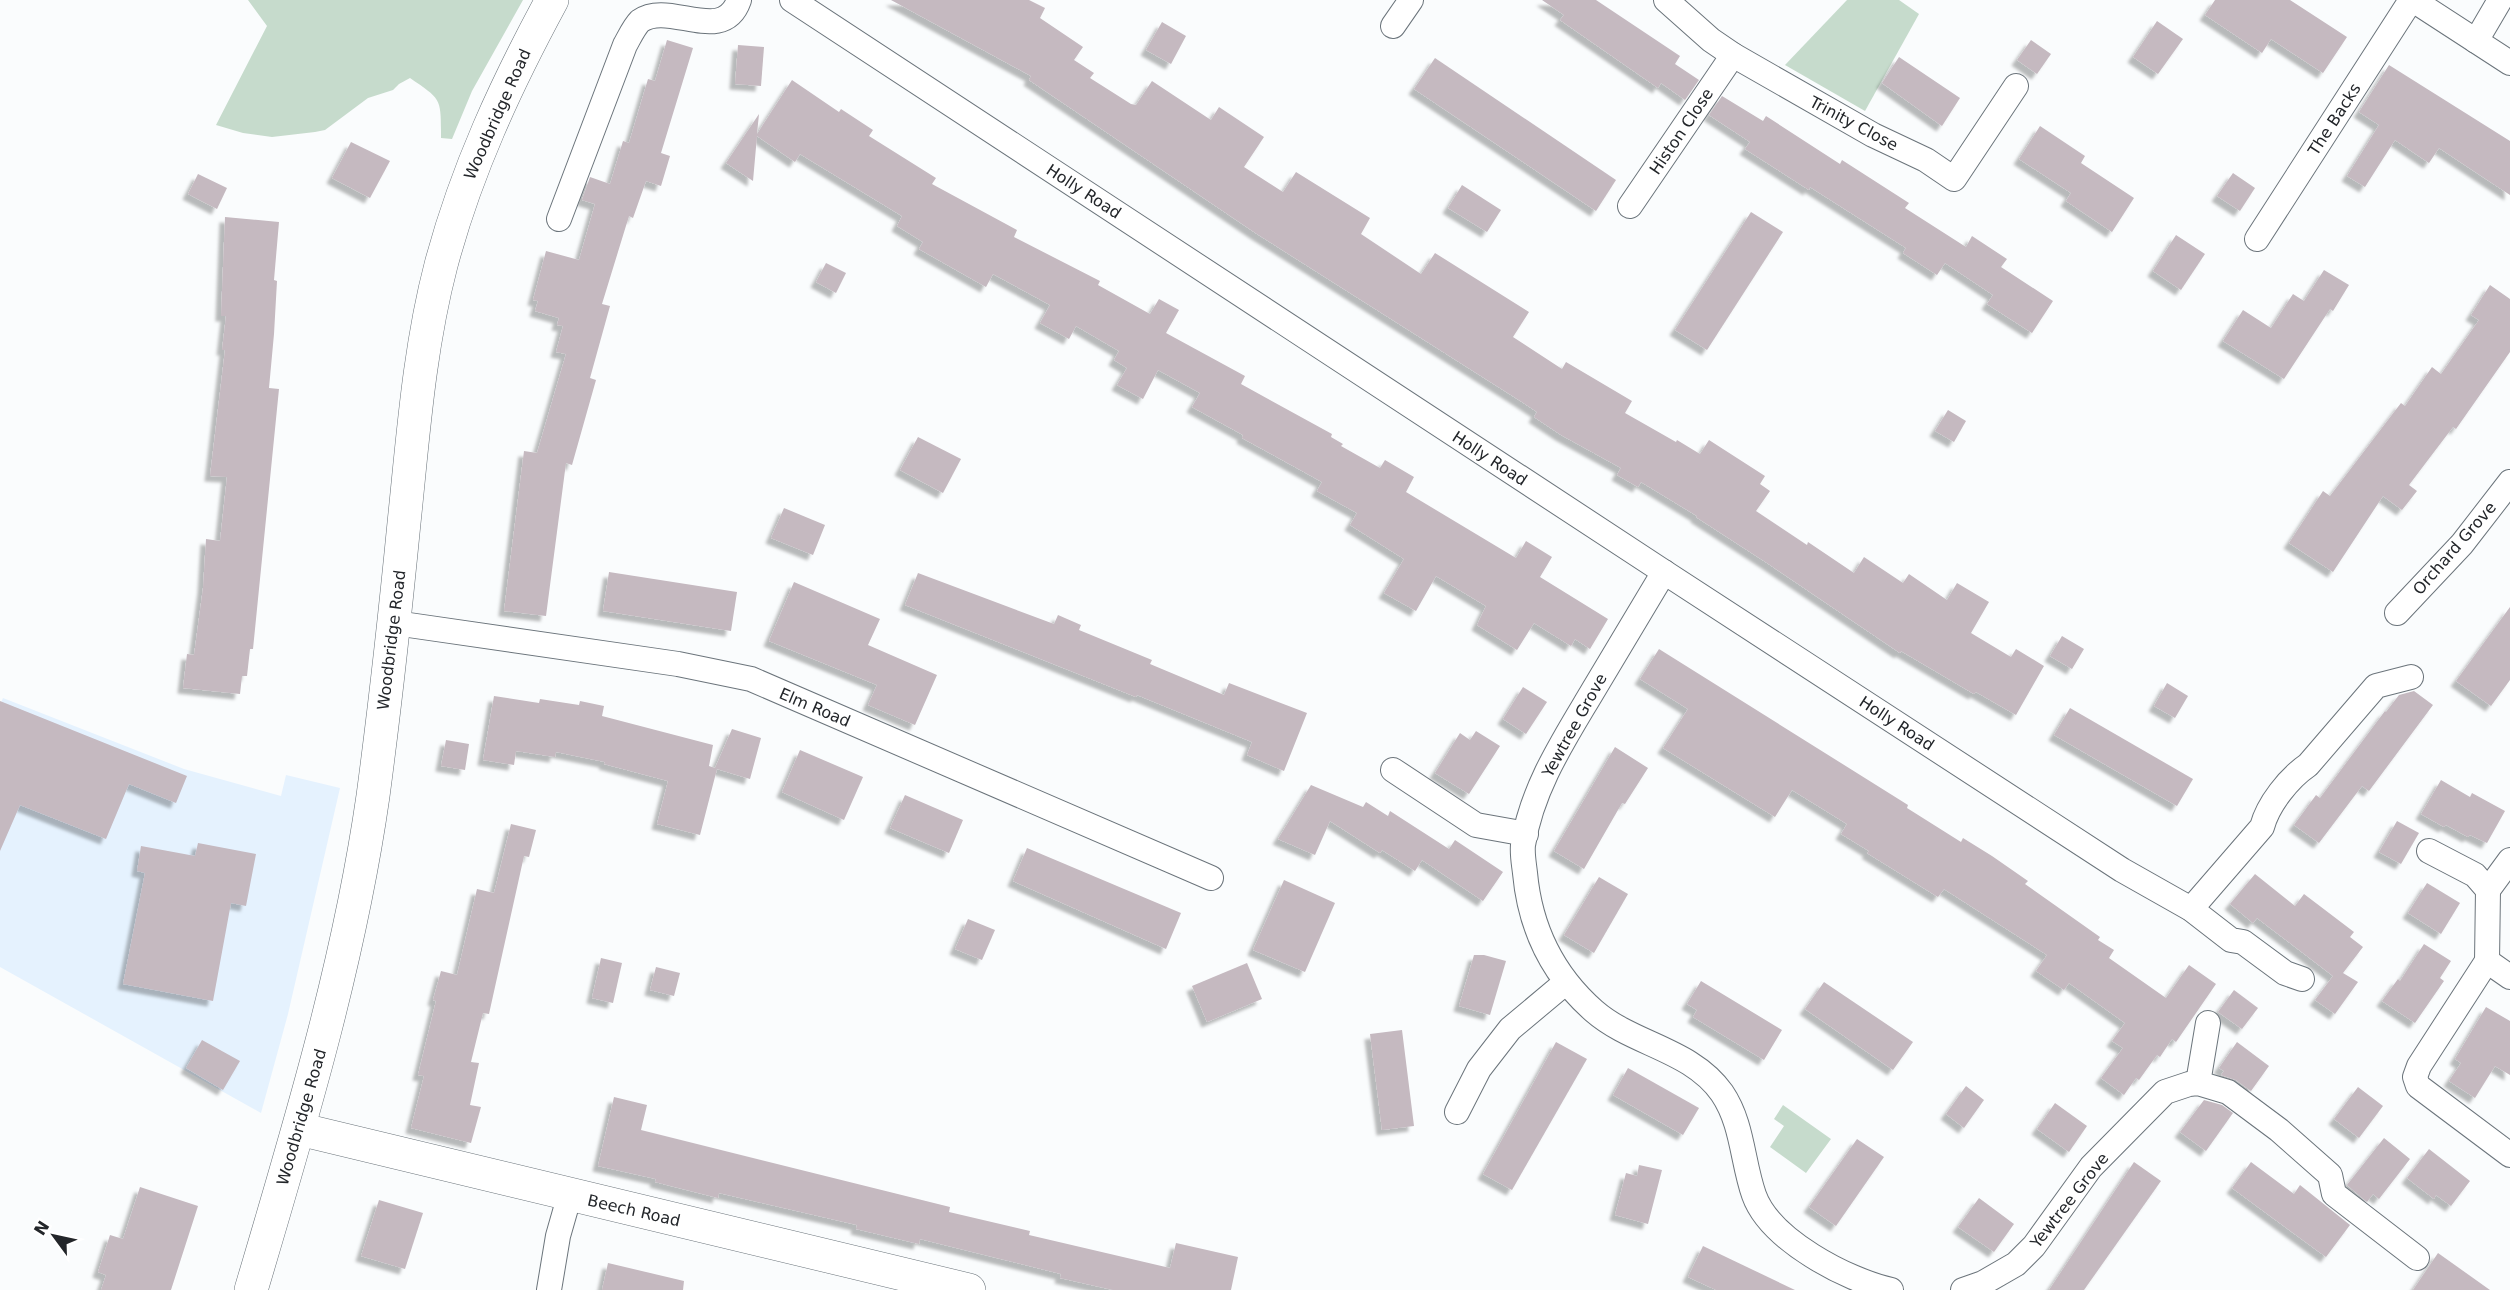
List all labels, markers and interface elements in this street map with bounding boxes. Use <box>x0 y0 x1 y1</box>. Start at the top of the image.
street label: Woodbridge Road <box>460 46 535 183</box>
street label: The Backs <box>2304 80 2365 160</box>
street label: Histon Close <box>1646 85 1717 178</box>
street label: Trinity Close <box>1805 92 1901 155</box>
street label: Holly Road <box>1043 160 1125 223</box>
street label: Holly Road <box>1449 427 1531 490</box>
street label: Orchard Grove <box>2409 498 2500 599</box>
street label: Woodbridge Road <box>373 569 410 711</box>
street label: Yewtree Grove <box>1538 670 1611 781</box>
street label: Elm Road <box>776 684 853 731</box>
street label: Holly Road <box>1856 692 1938 755</box>
street label: Woodbridge Road <box>273 1047 330 1188</box>
street label: Yewtree Grove <box>2026 1149 2112 1252</box>
street label: Beech Road <box>586 1191 682 1230</box>
north arrow <box>24 1206 84 1266</box>
text: N <box>30 1217 53 1239</box>

